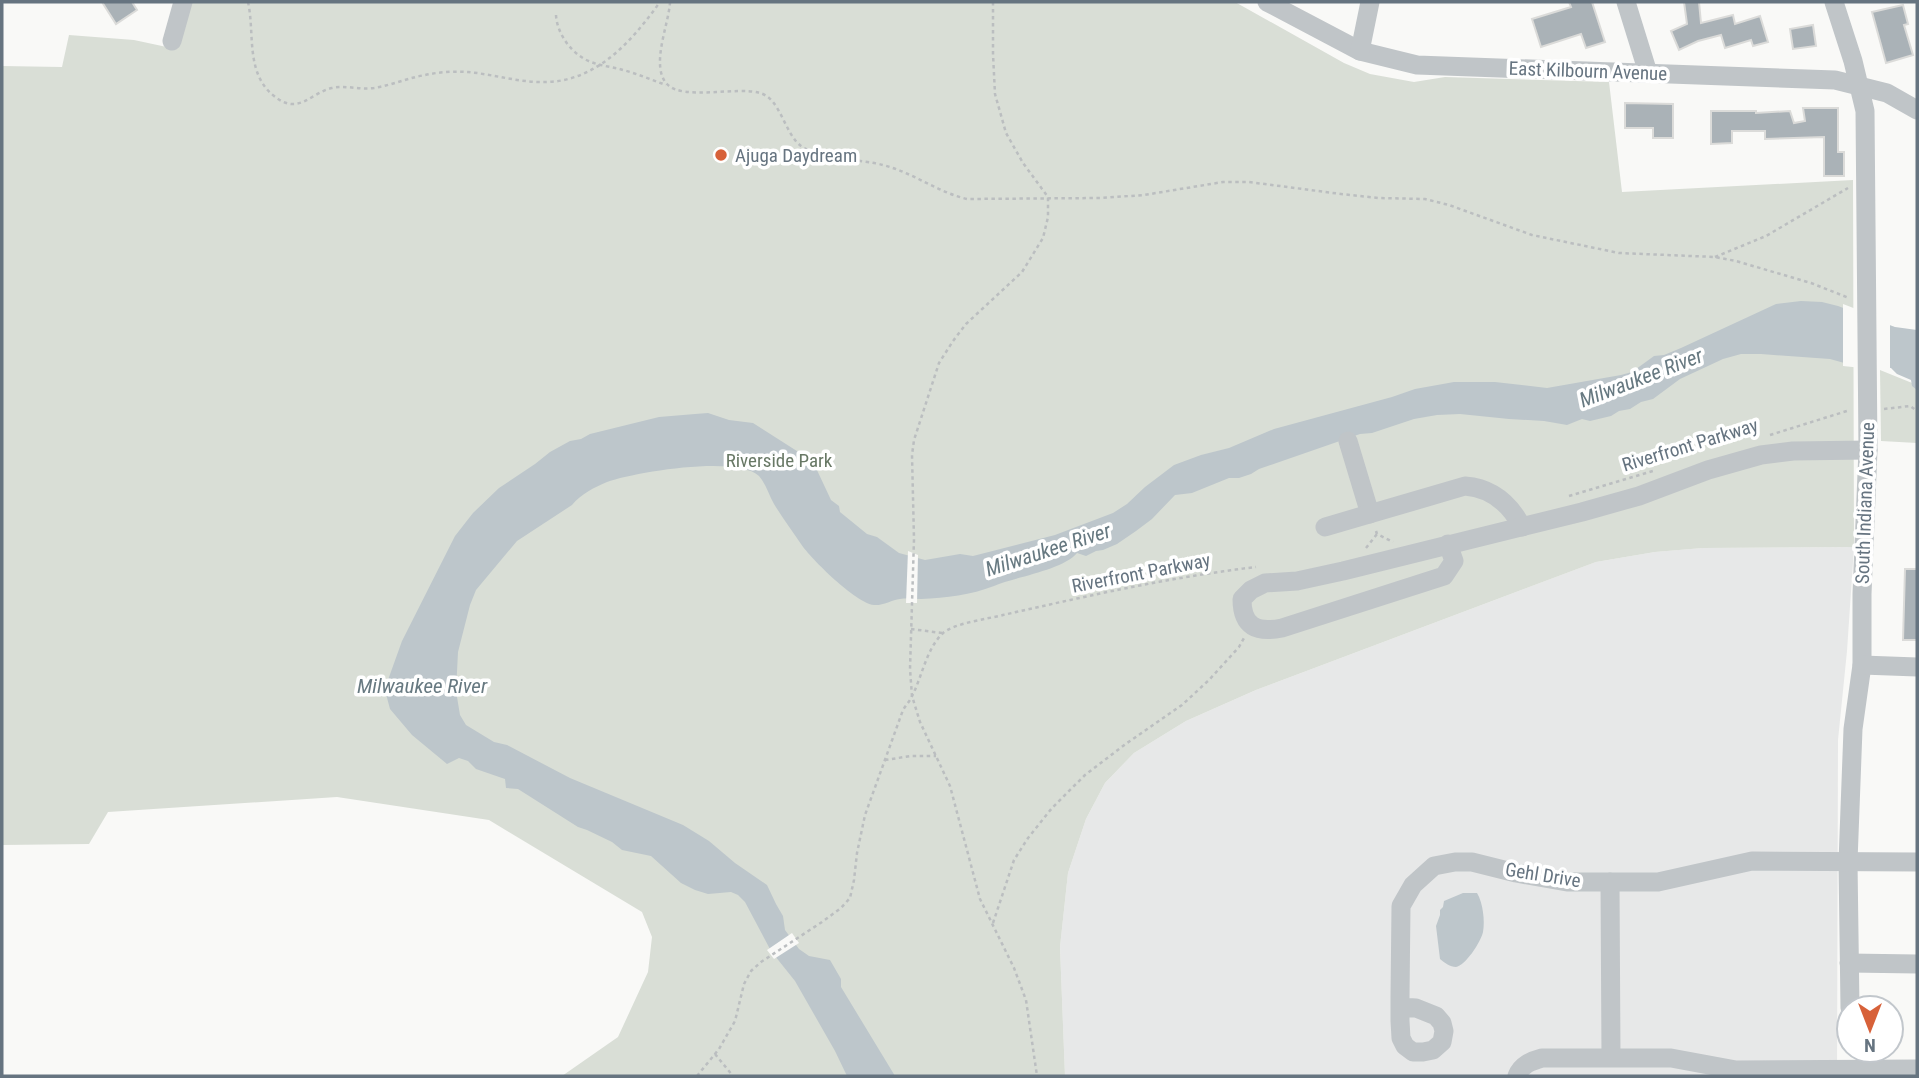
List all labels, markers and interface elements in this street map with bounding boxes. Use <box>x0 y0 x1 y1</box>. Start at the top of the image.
street label: East Kilbourn Avenue <box>1508 57 1668 85</box>
place label: Ajuga Daydream <box>735 144 857 167</box>
marker: Ajuga Daydream <box>713 147 729 163</box>
water label: Milwaukee River <box>1576 343 1707 413</box>
street label: Riverfront Parkway <box>1619 413 1761 477</box>
street label: South Indiana Avenue <box>1851 422 1879 584</box>
park label: Riverside Park <box>726 449 833 472</box>
water label: Milwaukee River <box>982 518 1114 582</box>
street label: Riverfront Parkway <box>1070 548 1212 598</box>
water label: Milwaukee River <box>357 674 488 698</box>
street label: Gehl Drive <box>1504 858 1582 892</box>
north arrow <box>1835 994 1905 1064</box>
text: N <box>1864 1034 1876 1057</box>

